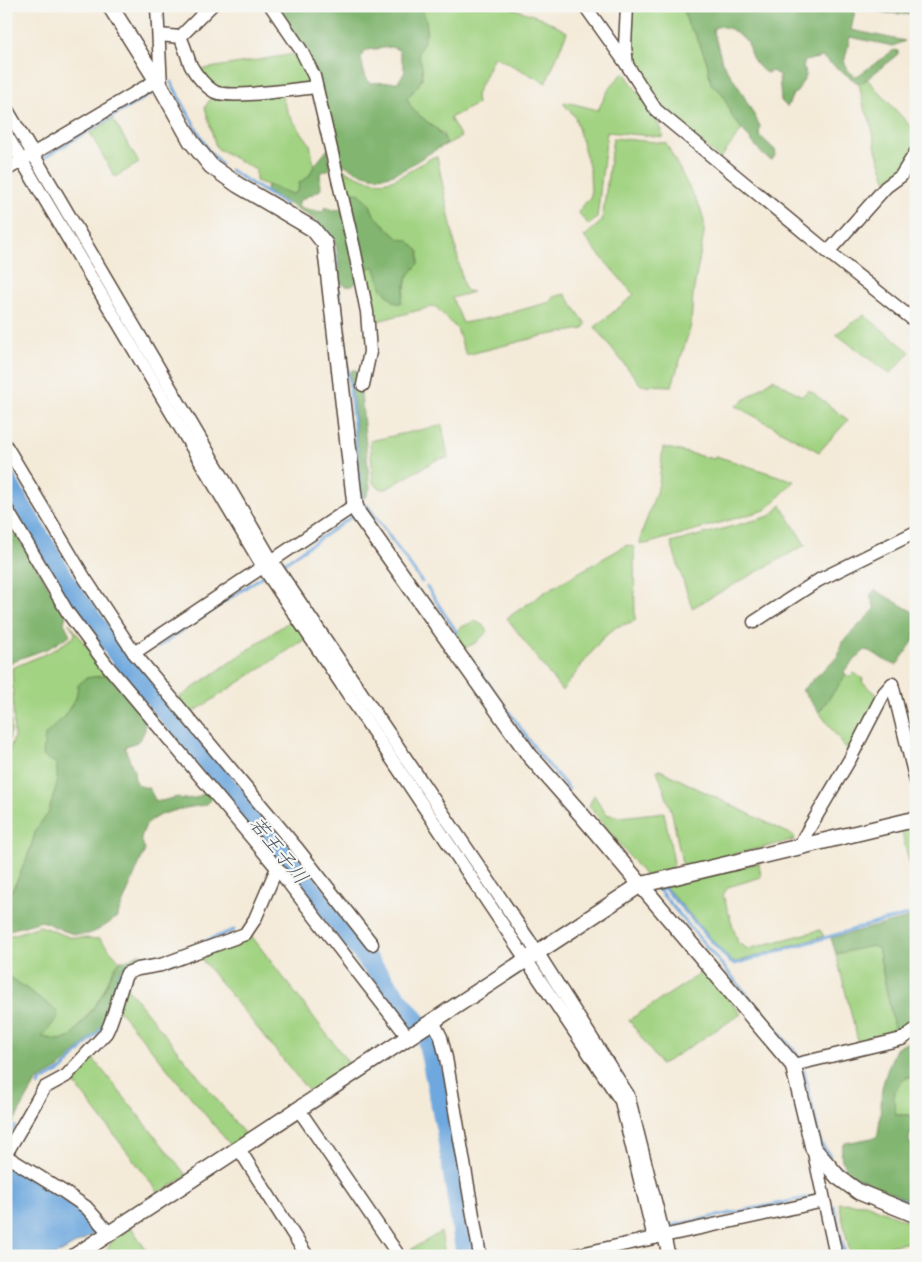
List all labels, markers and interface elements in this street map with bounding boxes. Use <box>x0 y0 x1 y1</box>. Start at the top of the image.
water label: 若王子川 <box>245 811 313 889</box>

